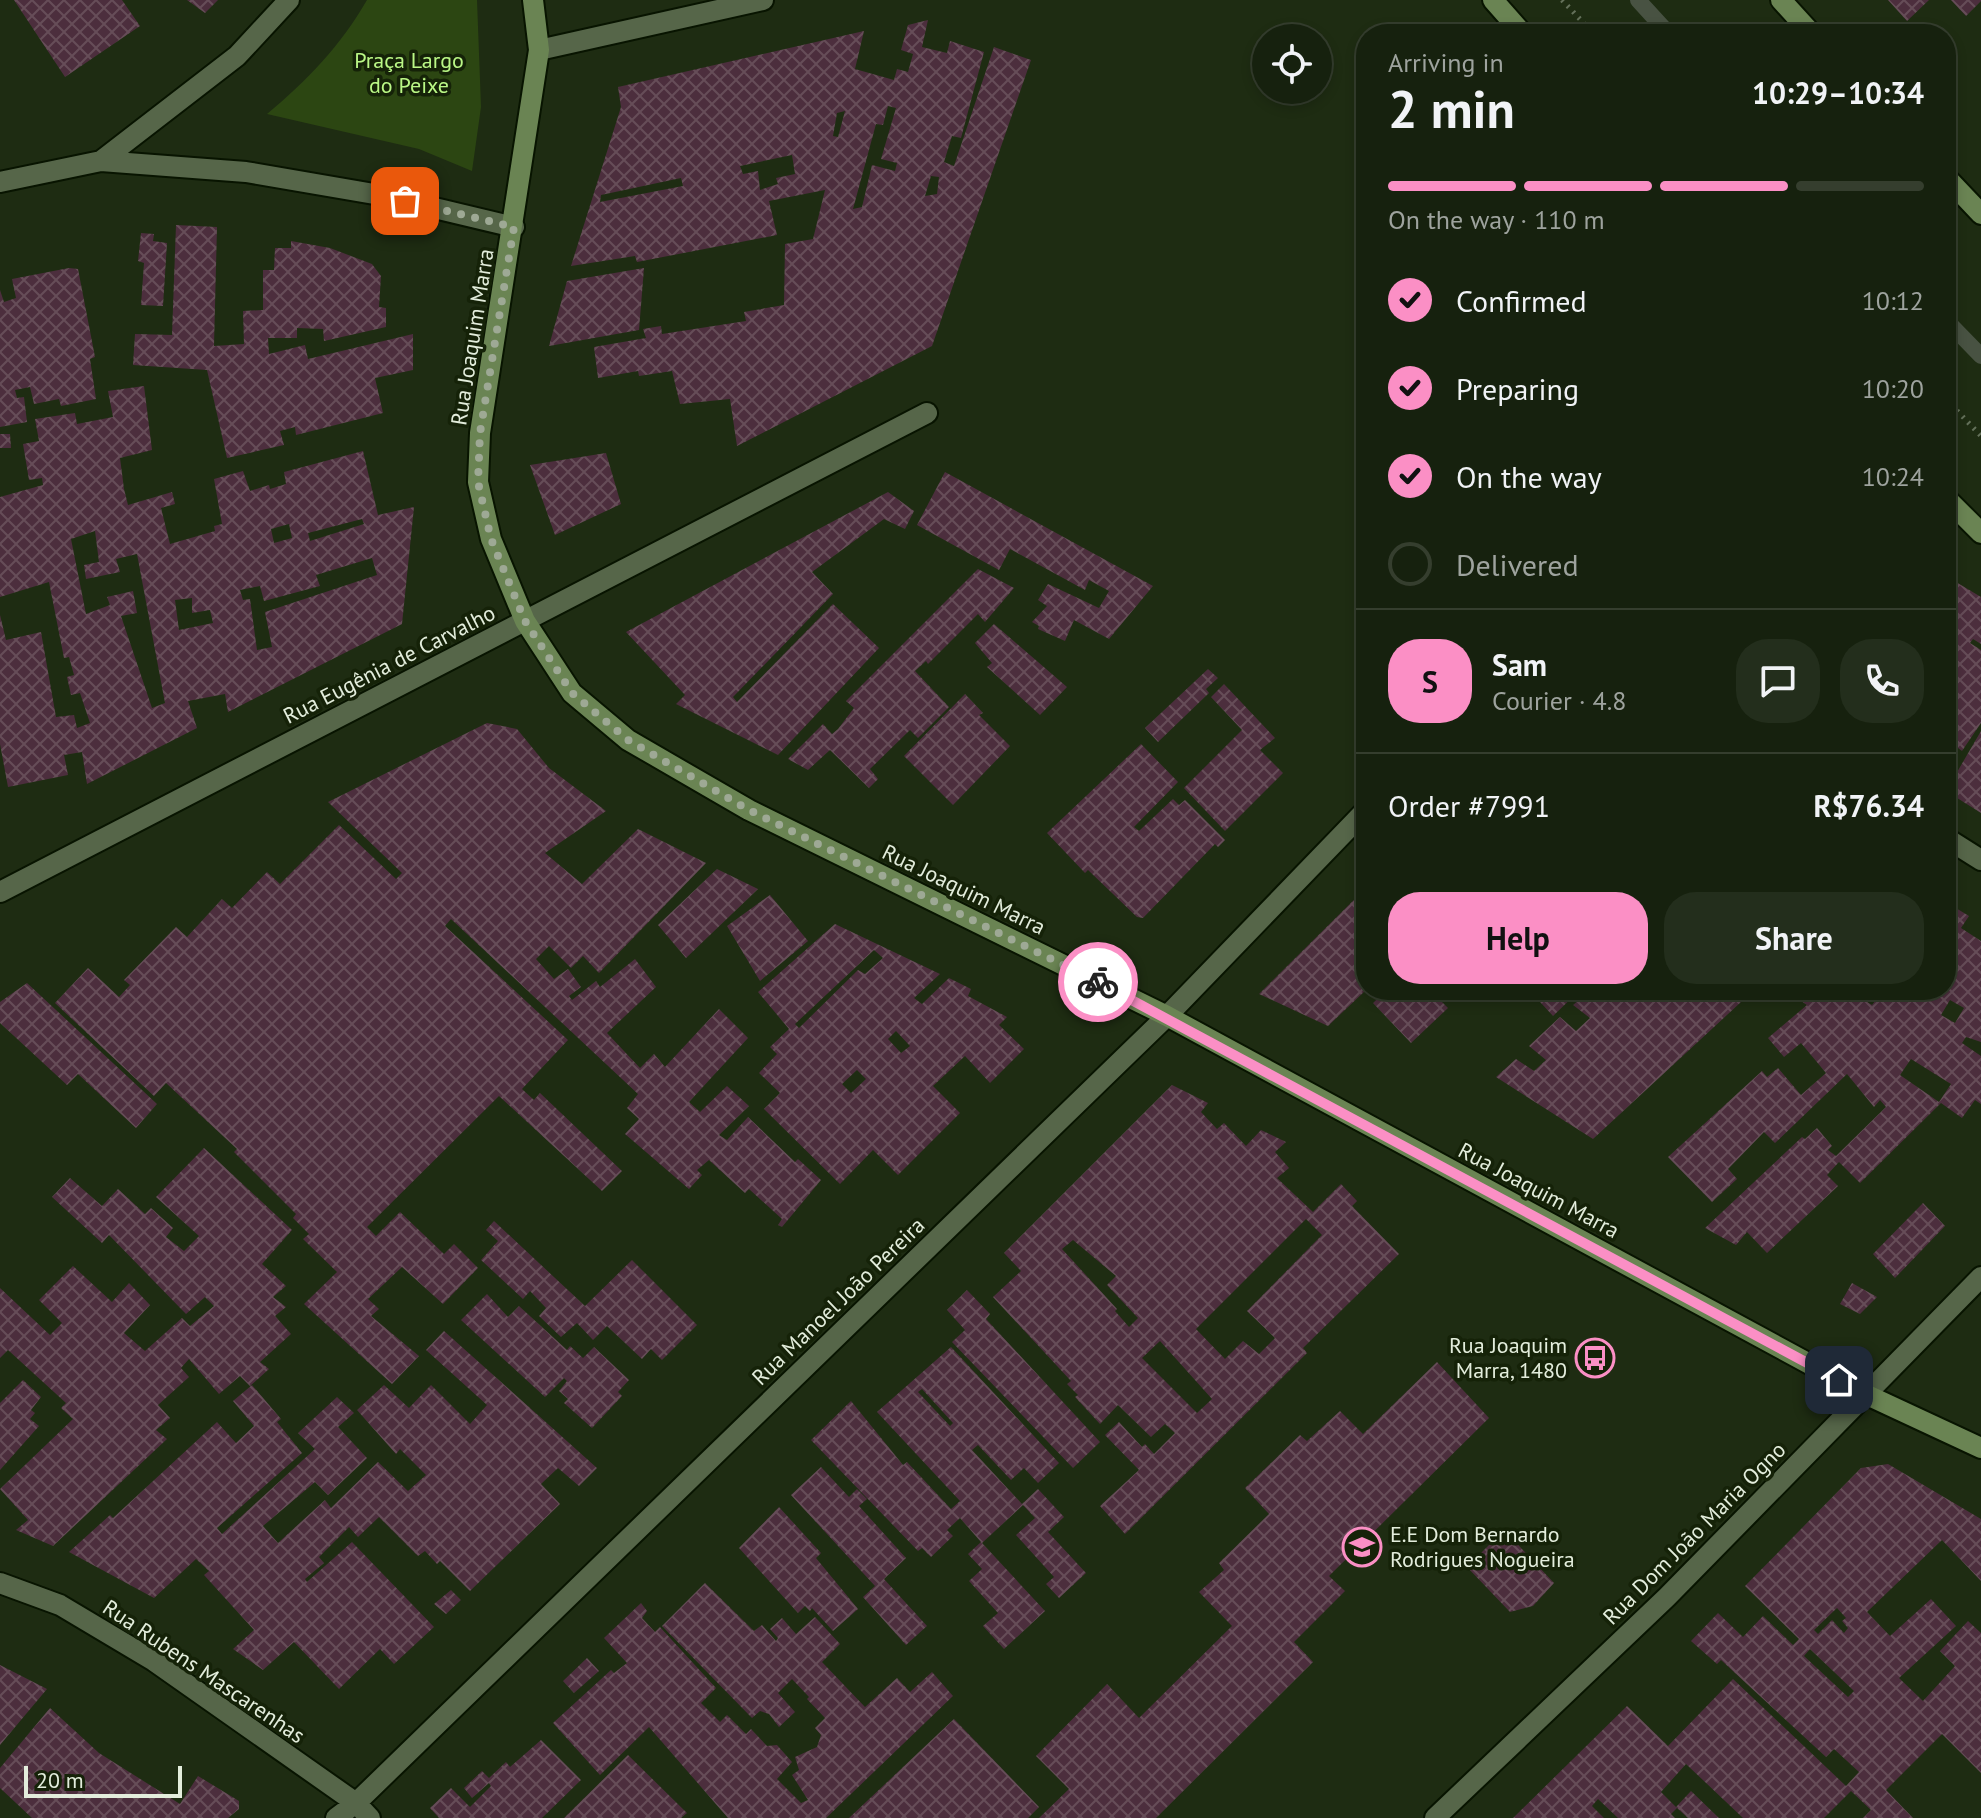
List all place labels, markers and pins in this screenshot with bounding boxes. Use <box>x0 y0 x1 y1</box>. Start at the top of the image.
pin <box>371 167 439 235</box>
place label: Rua Joaquim Marra, 1480 <box>1449 1331 1567 1384</box>
bus stop icon: Rua Joaquim Marra, 1480 <box>1574 1337 1616 1379</box>
pin <box>1805 1346 1873 1414</box>
place label: E.E Dom Bernardo Rodrigues Nogueira <box>1390 1520 1575 1573</box>
school or university icon: E.E Dom Bernardo Rodrigues Nogueira <box>1341 1526 1383 1568</box>

